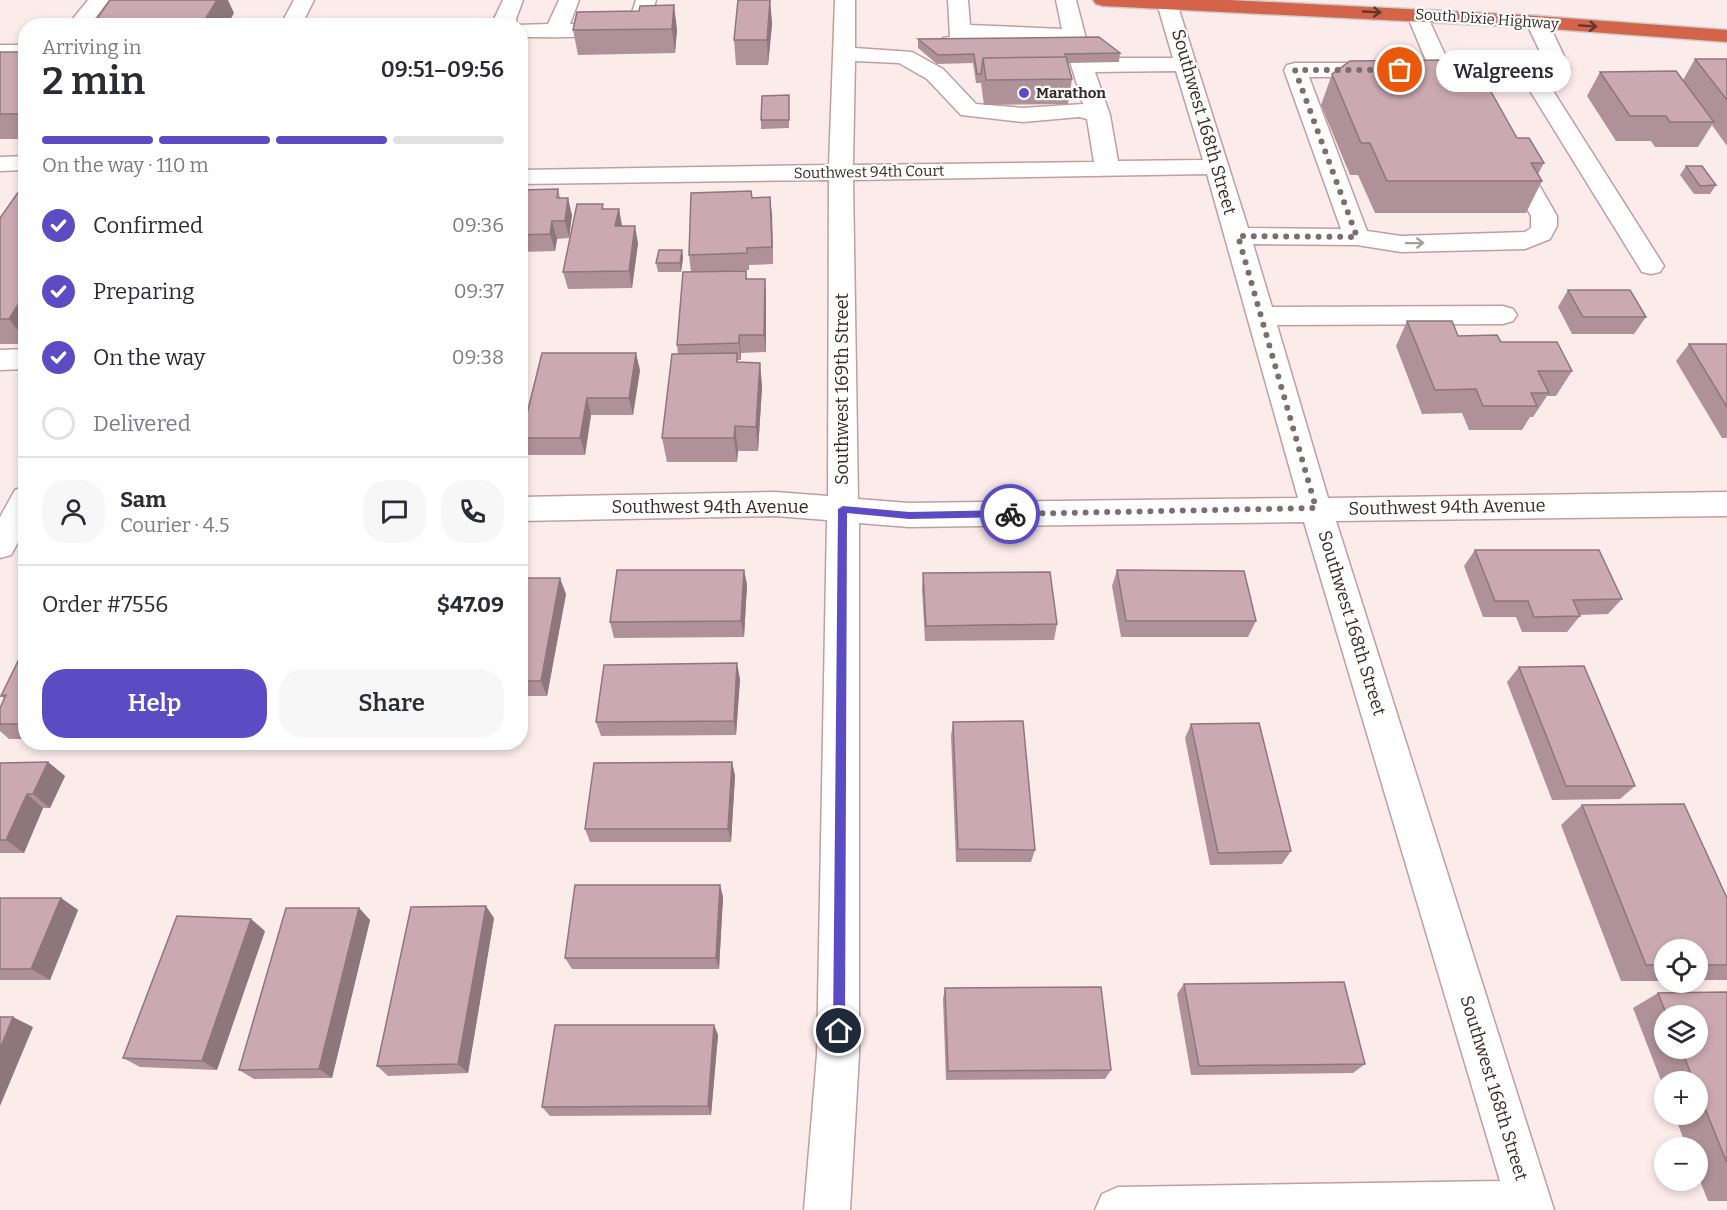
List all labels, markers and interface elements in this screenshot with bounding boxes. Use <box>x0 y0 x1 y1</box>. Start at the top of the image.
street label: South Dixie Highway <box>1415 5 1559 33</box>
one-way arrow <box>1362 7 1382 18</box>
one-way arrow <box>1577 20 1597 31</box>
street label: Southwest 168th Street <box>1167 27 1241 218</box>
text: Arriving in <box>42 35 141 59</box>
pin <box>1374 44 1425 95</box>
callout: Walgreens <box>1436 49 1571 91</box>
icon: bag <box>1383 53 1416 86</box>
text: 09:51–09:56 <box>381 56 504 83</box>
text: 2 min <box>42 58 145 104</box>
text: Walgreens <box>1453 59 1554 83</box>
place label: Marathon <box>1036 84 1106 102</box>
marker: Marathon <box>1017 86 1031 100</box>
text: On the way · 110 m <box>42 153 209 177</box>
street label: Southwest 94th Court <box>793 162 945 182</box>
icon: check <box>42 209 75 242</box>
text: Confirmed <box>93 212 203 239</box>
text: 09:36 <box>452 213 504 237</box>
one-way arrow <box>1405 238 1425 249</box>
icon: check <box>42 275 75 308</box>
text: Preparing <box>93 278 195 305</box>
text: 09:37 <box>454 279 504 303</box>
street label: Southwest 169th Street <box>831 292 853 485</box>
icon: check <box>42 341 75 374</box>
text: On the way <box>93 344 205 371</box>
text: 09:38 <box>452 345 504 369</box>
text: Delivered <box>93 410 191 437</box>
button: person <box>42 480 105 543</box>
button: chat <box>363 480 426 543</box>
button: phone <box>441 480 504 543</box>
courier <box>980 484 1040 544</box>
text: Sam <box>120 486 166 513</box>
street label: Southwest 94th Avenue <box>1348 494 1546 520</box>
street label: Southwest 94th Avenue <box>611 496 809 518</box>
icon: bike <box>994 498 1027 531</box>
text: Courier · 4.5 <box>120 513 229 537</box>
street label: Southwest 168th Street <box>1313 528 1391 719</box>
text: Order #7556 <box>42 591 168 618</box>
text: $47.09 <box>437 591 504 618</box>
button: Help <box>42 669 267 738</box>
button: Share <box>279 669 504 738</box>
map controls <box>1654 939 1708 1191</box>
button: locate <box>1654 939 1708 993</box>
street label: Southwest 168th Street <box>1455 993 1533 1184</box>
pin <box>813 1005 864 1056</box>
button: layers <box>1654 1005 1708 1059</box>
icon: home <box>822 1014 855 1047</box>
button: + <box>1654 1071 1708 1125</box>
button: − <box>1654 1137 1708 1191</box>

